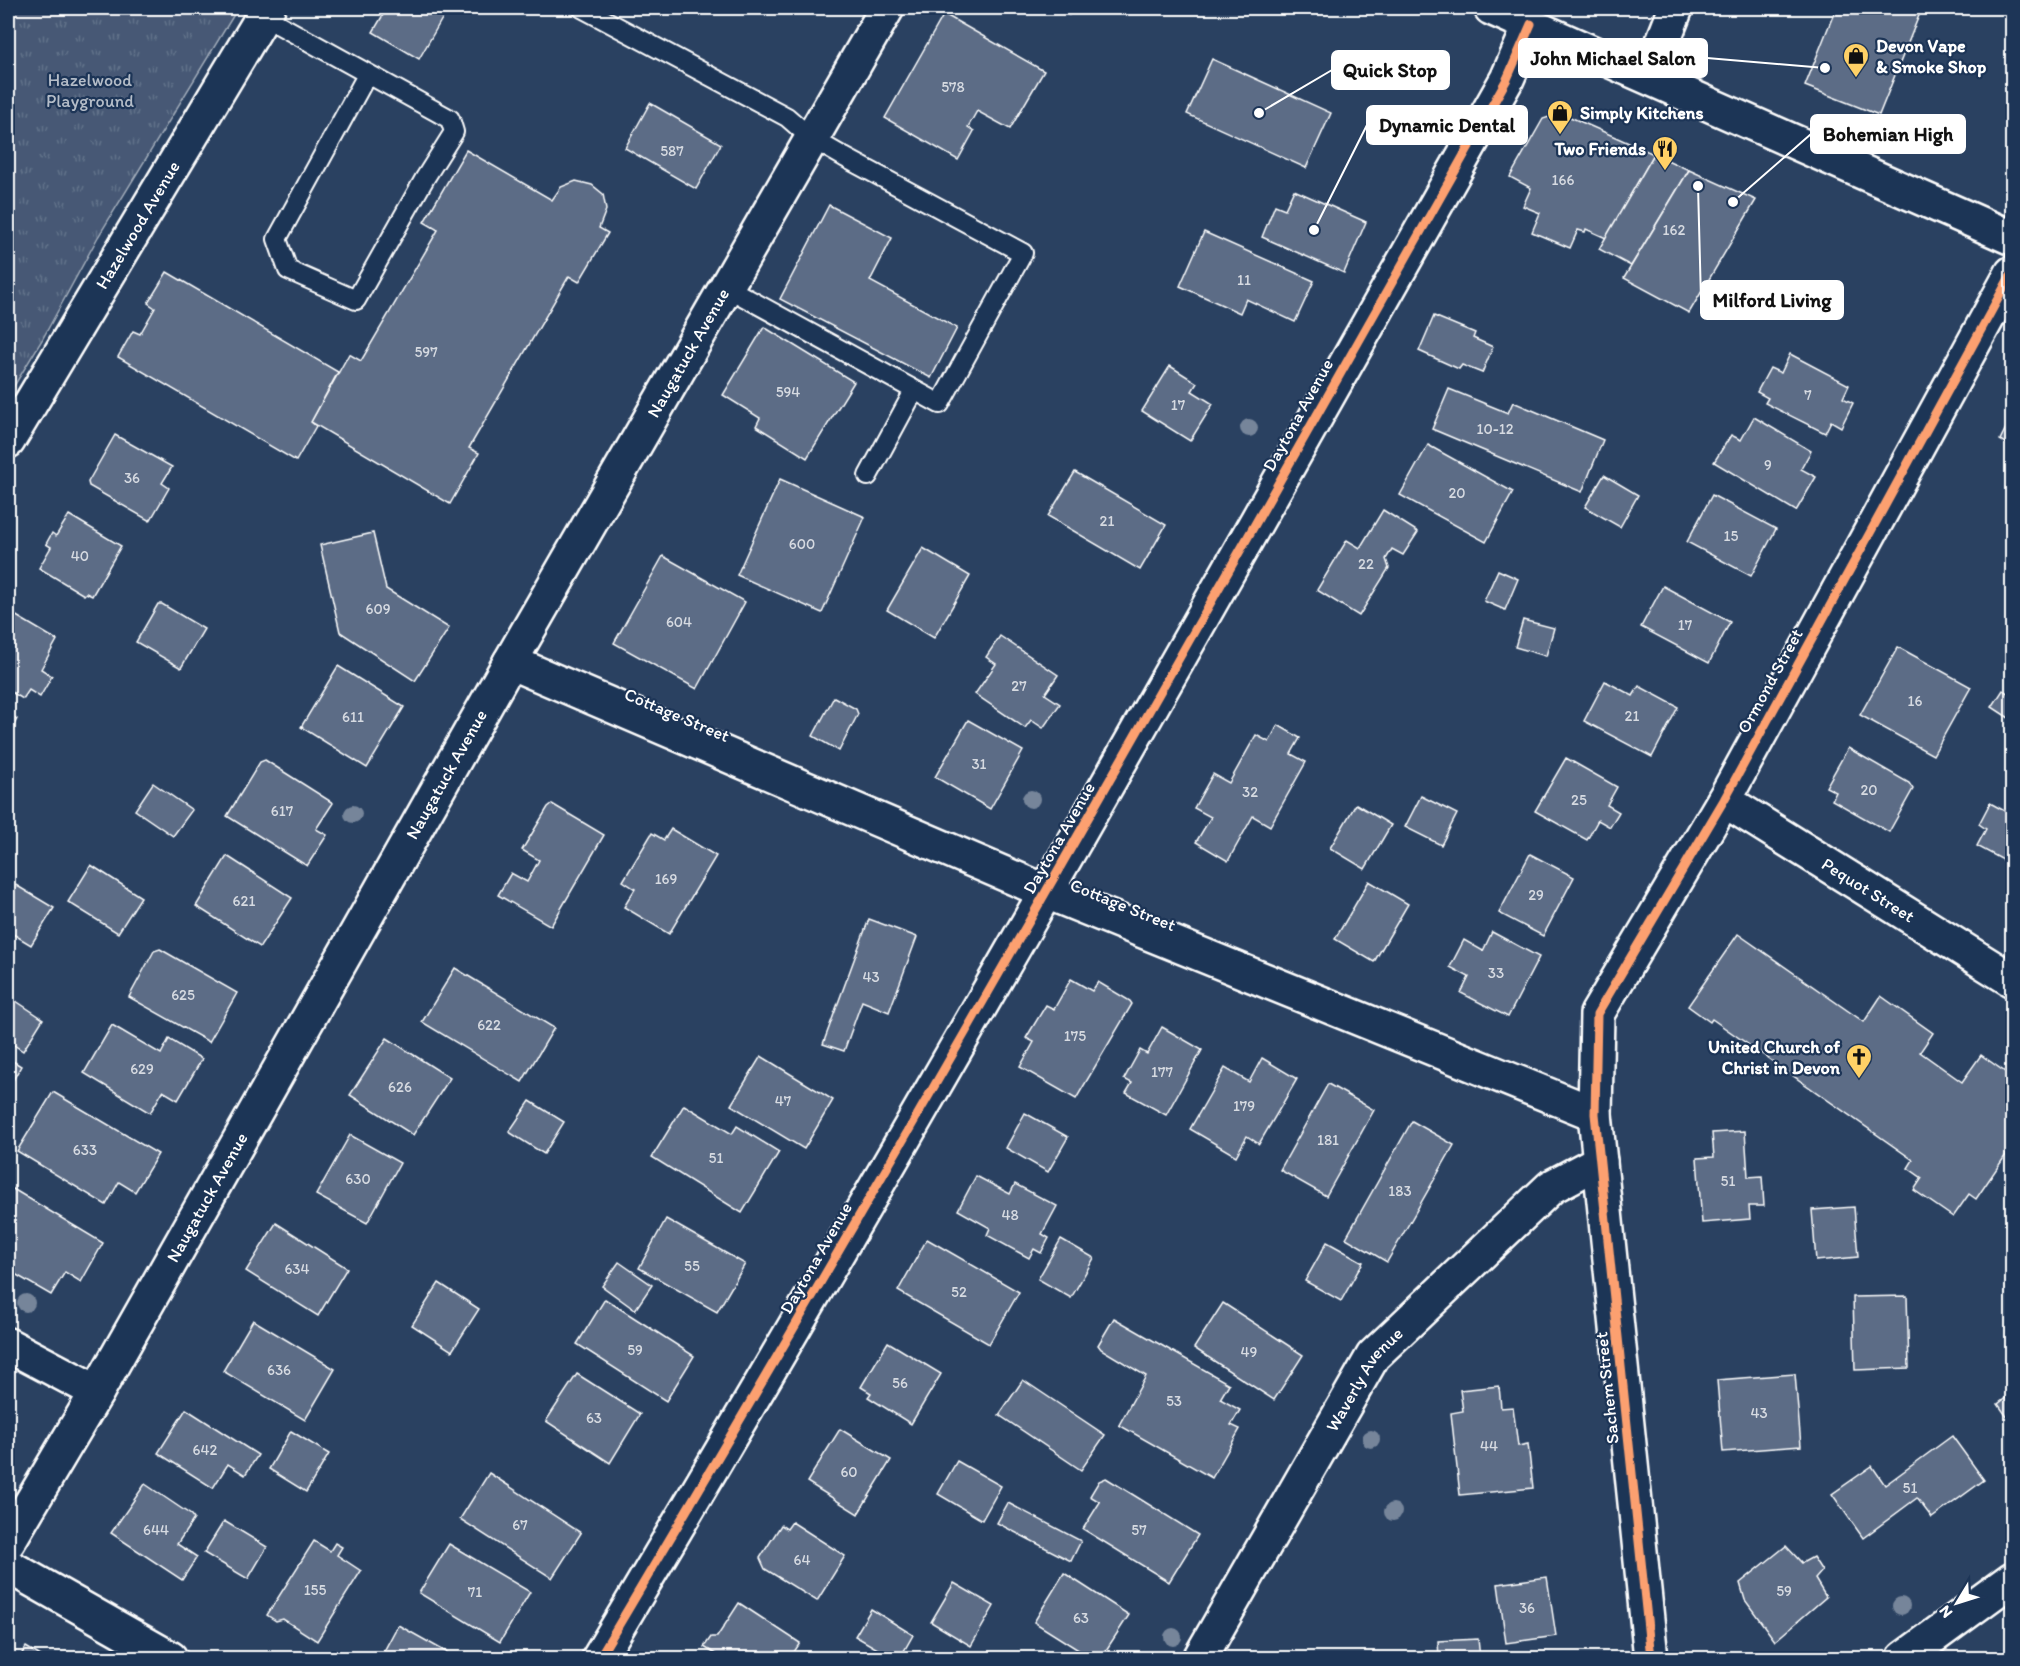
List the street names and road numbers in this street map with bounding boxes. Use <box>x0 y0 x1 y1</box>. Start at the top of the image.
street label: Hazelwood Avenue <box>91 157 185 293</box>
street label: Naugatuck Avenue <box>642 284 734 421</box>
street label: Daytona Avenue <box>1258 355 1338 475</box>
street label: Ormond Street <box>1732 625 1808 737</box>
street label: Cottage Street <box>621 683 733 747</box>
street label: Naugatuck Avenue <box>401 706 492 843</box>
street label: Daytona Avenue <box>1018 778 1100 898</box>
street label: Pequot Street <box>1818 853 1919 927</box>
street label: Cottage Street <box>1067 874 1179 936</box>
street label: Naugatuck Avenue <box>162 1129 253 1266</box>
street label: Daytona Avenue <box>775 1198 857 1318</box>
street label: Waverly Avenue <box>1321 1322 1408 1436</box>
street label: Sachem Street <box>1590 1331 1624 1445</box>

